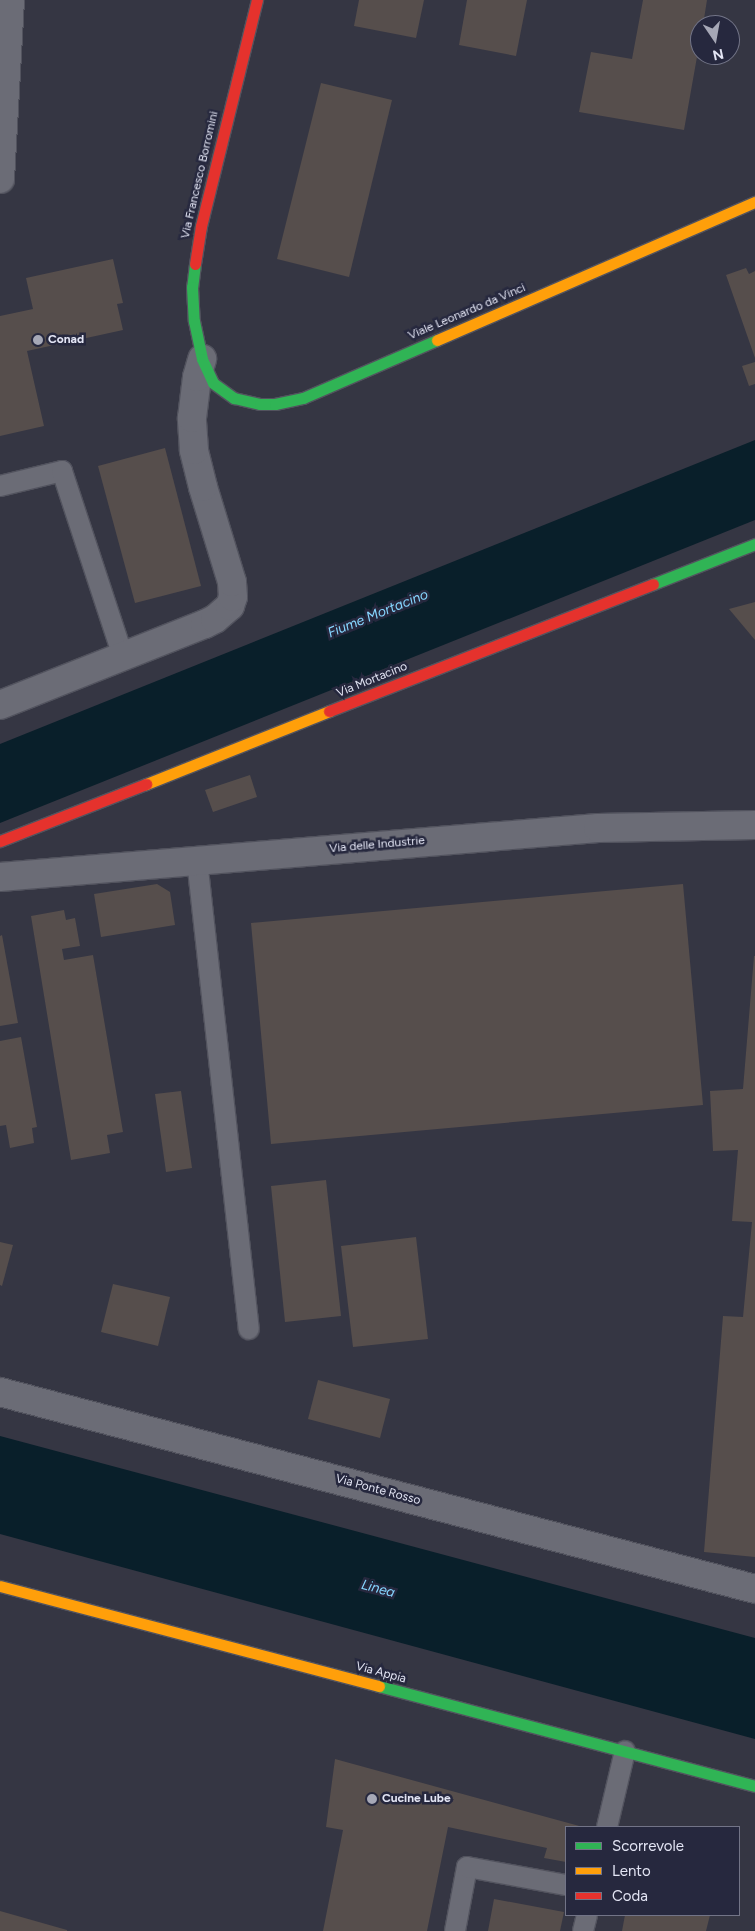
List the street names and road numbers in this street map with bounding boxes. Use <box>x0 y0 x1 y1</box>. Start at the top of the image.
street label: Via Francesco Borromini <box>178 110 222 240</box>
street label: Viale Leonardo da Vinci <box>406 281 528 343</box>
street label: Via Mortacino <box>335 659 409 701</box>
street label: Via delle Industrie <box>329 834 425 856</box>
street label: Via Ponte Rosso <box>334 1472 422 1508</box>
street label: Via Appia <box>354 1659 408 1687</box>

